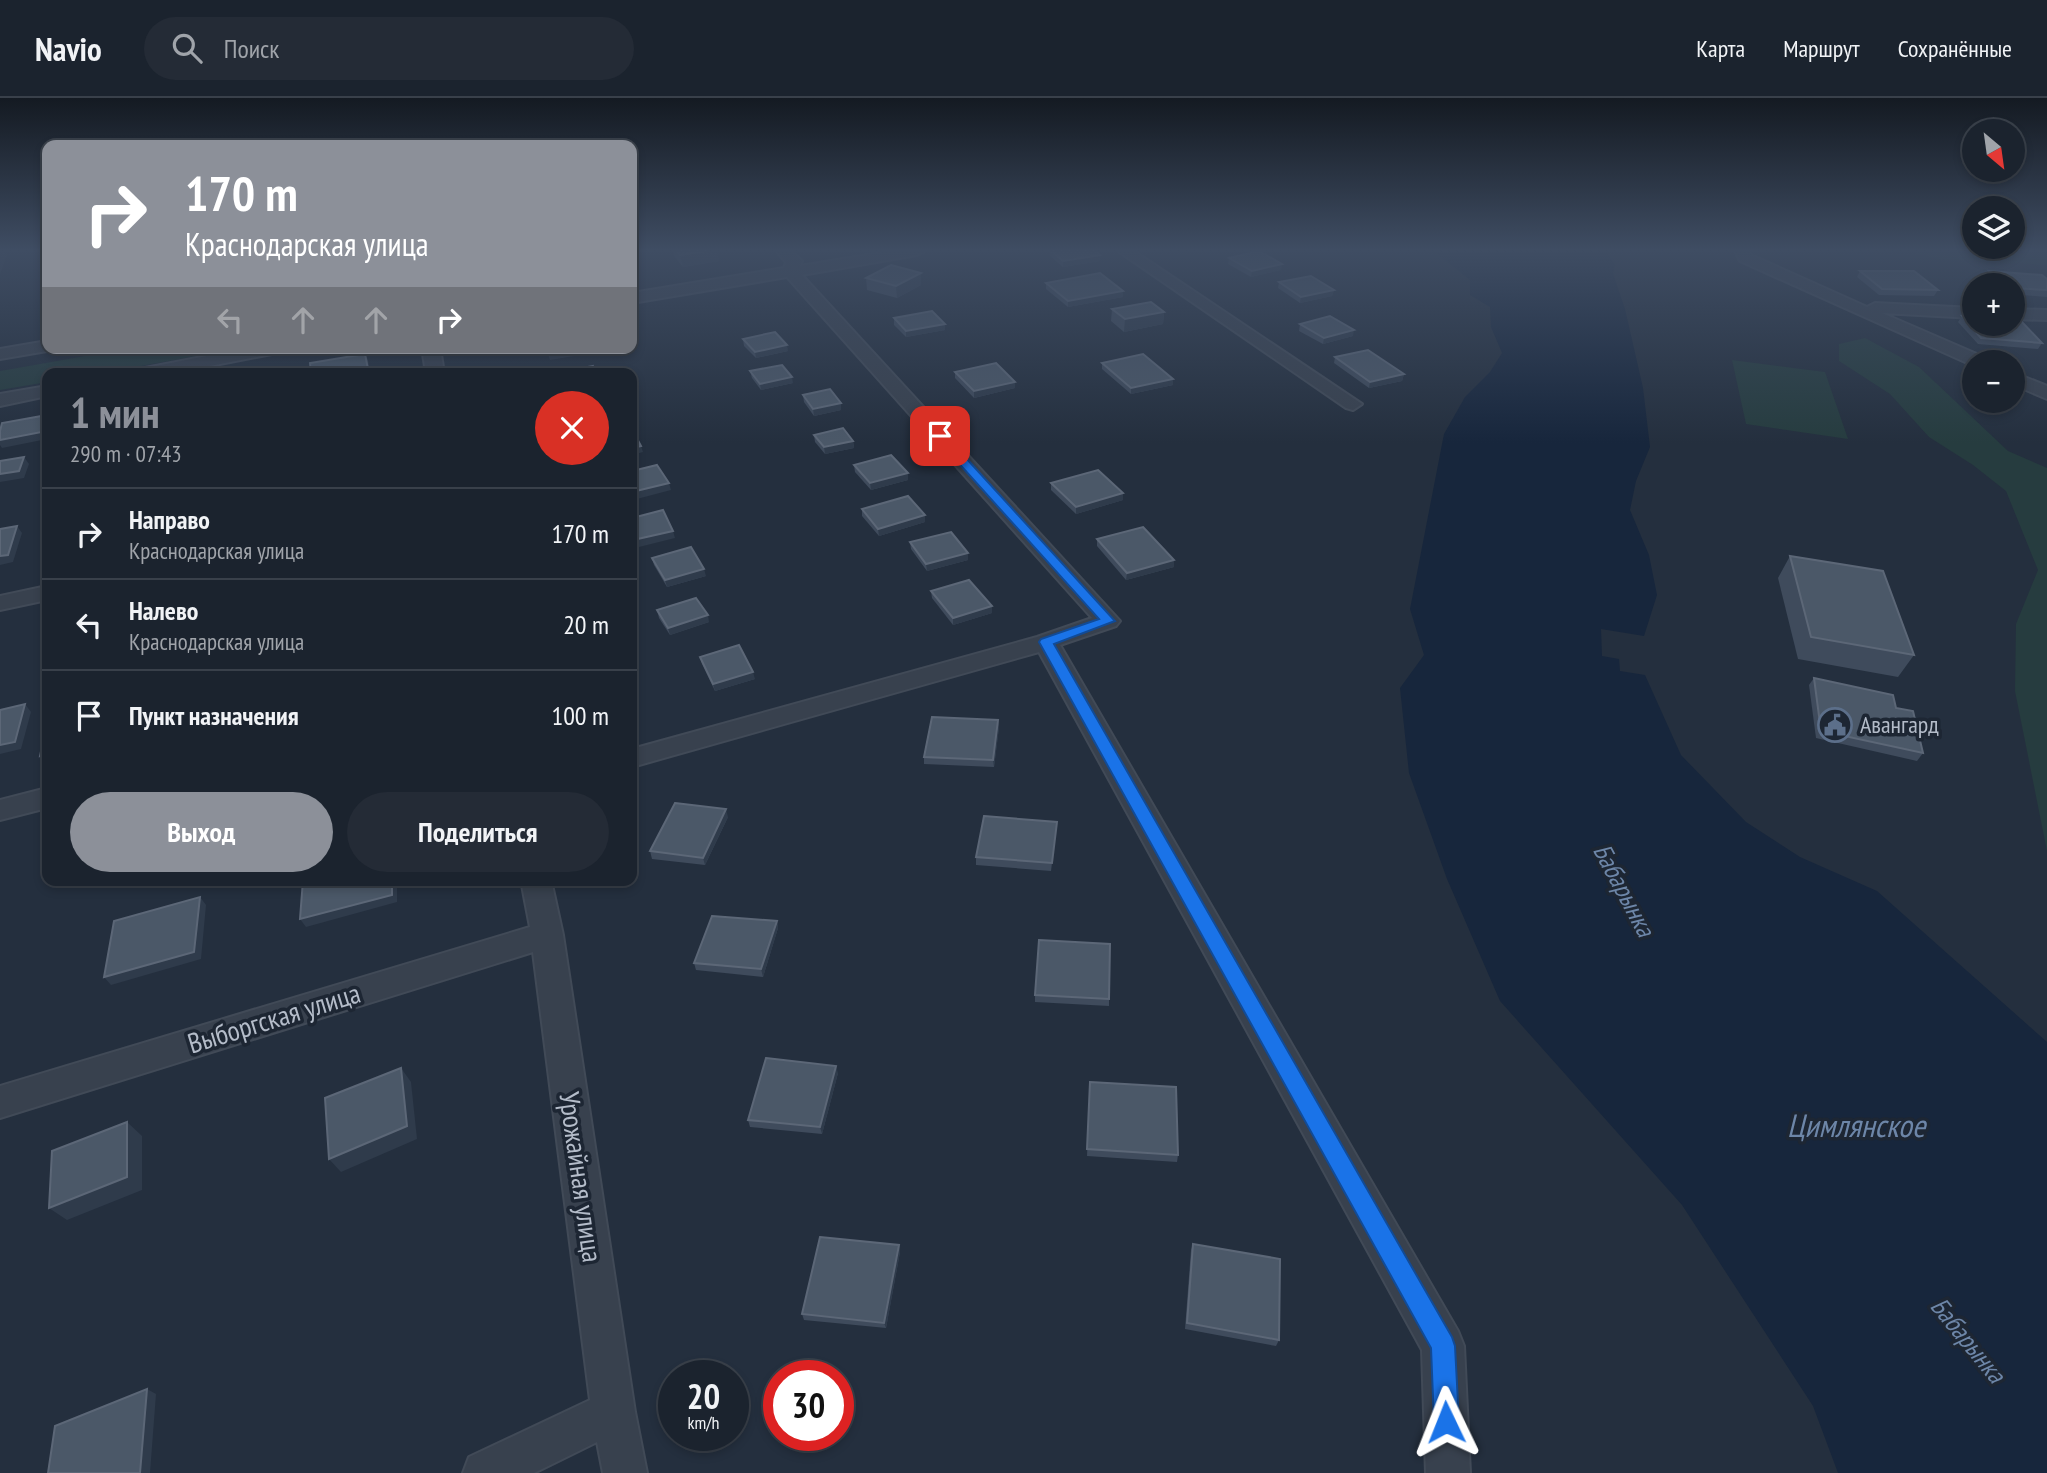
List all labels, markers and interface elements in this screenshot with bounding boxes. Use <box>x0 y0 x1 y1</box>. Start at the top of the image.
search box <box>144 17 634 80</box>
text: Navio <box>35 27 102 70</box>
icon: search <box>168 29 206 67</box>
text: Поиск <box>224 32 279 65</box>
text: Карта <box>1696 33 1745 64</box>
text: Маршрут <box>1783 33 1860 64</box>
text: Сохранённые <box>1898 33 2012 64</box>
north arrow <box>1962 119 2025 182</box>
map controls <box>1962 119 2025 413</box>
text: 170 m <box>185 161 298 225</box>
icon: right <box>70 168 161 259</box>
button: layers <box>1962 196 2025 259</box>
text: Краснодарская улица <box>185 223 429 265</box>
button: + <box>1962 273 2025 336</box>
icon: left <box>211 301 249 339</box>
icon: ahead <box>284 301 322 339</box>
icon: ahead <box>357 301 395 339</box>
icon: right <box>430 301 468 339</box>
button: − <box>1962 350 2025 413</box>
text: 1 мин <box>70 385 160 440</box>
button: close <box>535 391 609 465</box>
pin <box>910 406 970 466</box>
icon: arrive <box>921 417 959 455</box>
text: 290 m · 07:43 <box>70 439 182 468</box>
text: Направо <box>129 503 210 536</box>
icon: right <box>70 515 108 553</box>
text: 170 m <box>551 517 609 550</box>
text: Краснодарская улица <box>129 536 304 565</box>
text: Налево <box>129 594 198 627</box>
icon: left <box>70 606 108 644</box>
text: 20 m <box>563 608 609 641</box>
text: Краснодарская улица <box>129 627 304 656</box>
icon: arrive <box>70 697 108 735</box>
text: Пункт назначения <box>129 699 299 732</box>
text: 100 m <box>551 699 609 732</box>
public building icon: Авангард <box>1816 706 1854 744</box>
place label: Авангард <box>1860 709 1939 740</box>
button: Выход <box>70 792 333 872</box>
button: Поделиться <box>347 792 609 872</box>
water label: Бабарынка <box>1586 838 1663 943</box>
street label: Выборгская улица <box>183 974 365 1061</box>
street label: Урожайная улица <box>551 1089 612 1264</box>
water label: Цимлянское <box>1787 1104 1927 1146</box>
water label: Бабарынка <box>1924 1290 2014 1390</box>
speed limit sign: 30 <box>763 1360 854 1451</box>
text: 20 <box>687 1373 720 1419</box>
position arrow <box>1409 1385 1483 1459</box>
text: km/h <box>688 1411 719 1434</box>

